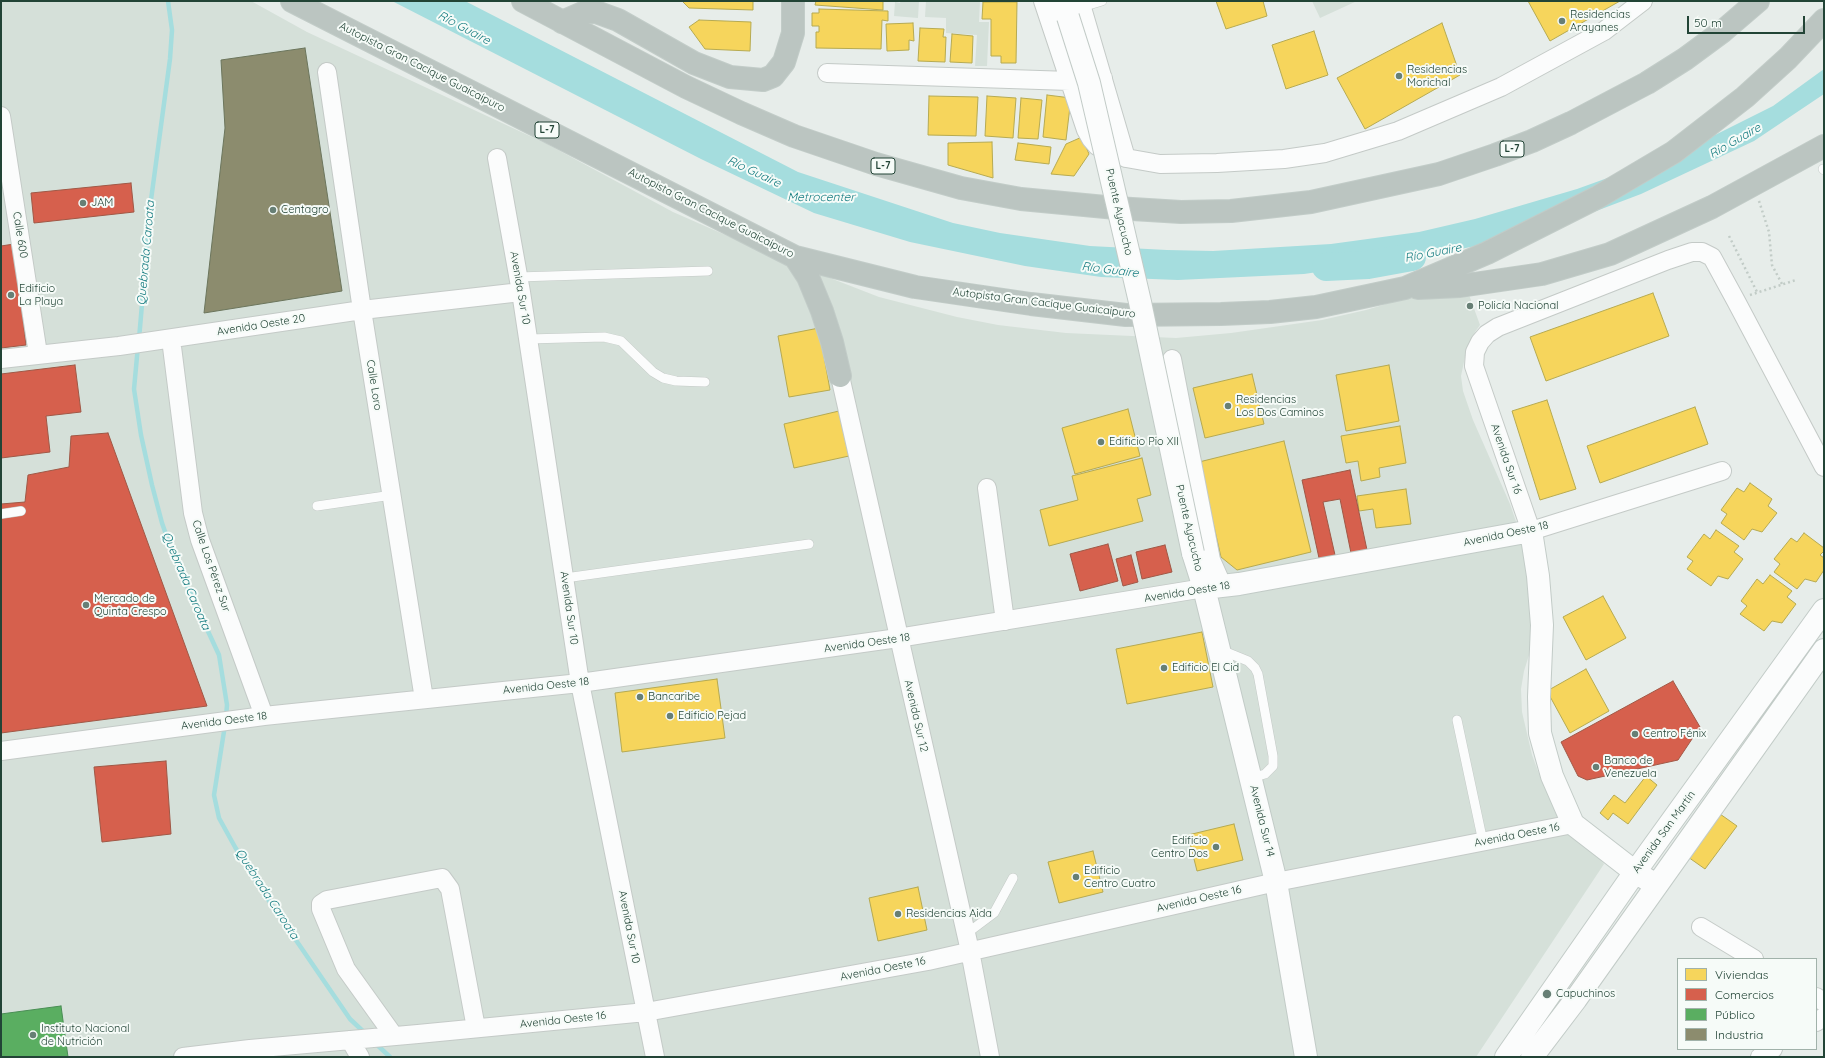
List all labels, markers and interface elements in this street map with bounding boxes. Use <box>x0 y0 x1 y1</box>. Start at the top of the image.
water label: Río Guaire <box>435 8 493 48</box>
place label: Residencias Arayanes <box>1570 8 1630 34</box>
scale bar <box>1689 8 1807 34</box>
text: 50 m <box>1694 15 1722 30</box>
marker: Residencias Arayanes <box>1557 16 1567 26</box>
street label: Autopista Gran Cacique Guaicaipuro <box>337 19 507 115</box>
place label: Residencias Morichal <box>1407 63 1467 89</box>
marker: Residencias Morichal <box>1394 71 1404 81</box>
water label: Río Guaire <box>1707 120 1763 162</box>
road number: L-7 <box>535 122 559 138</box>
road number: L-7 <box>1500 141 1524 157</box>
water label: Río Guaire <box>725 153 783 191</box>
road number: L-7 <box>871 158 895 174</box>
street label: Autopista Gran Cacique Guaicaipuro <box>626 165 796 261</box>
street label: Puente Ayacucho <box>1103 167 1135 257</box>
water label: Metrocenter <box>787 190 855 204</box>
place label: JAM <box>91 196 113 210</box>
marker: JAM <box>78 198 88 208</box>
water label: Quebrada Caroata <box>134 200 158 306</box>
place label: Centagro <box>281 203 329 217</box>
marker: Centagro <box>268 205 278 215</box>
street label: Calle 600 <box>10 211 30 259</box>
water label: Río Guaire <box>1404 240 1462 266</box>
street label: Avenida Sur 10 <box>507 250 533 326</box>
water label: Río Guaire <box>1081 259 1139 281</box>
place label: Edificio La Playa <box>19 282 63 308</box>
street label: Autopista Gran Cacique Guaicaipuro <box>952 285 1136 321</box>
marker: Edificio La Playa <box>6 290 16 300</box>
place label: Policía Nacional <box>1478 299 1559 313</box>
marker: Policía Nacional <box>1465 301 1475 311</box>
street label: Avenida Oeste 20 <box>216 312 306 338</box>
street label: Calle Loro <box>363 359 385 411</box>
place label: Residencias Los Dos Caminos <box>1236 393 1324 419</box>
marker: Residencias Los Dos Caminos <box>1223 401 1233 411</box>
street label: Avenida Sur 16 <box>1488 422 1524 496</box>
place label: Edificio Pio XII <box>1109 435 1179 449</box>
marker: Edificio Pio XII <box>1096 437 1106 447</box>
street label: Puente Ayacucho <box>1173 483 1205 573</box>
street label: Calle Los Pérez Sur <box>189 518 233 614</box>
street label: Avenida Oeste 18 <box>1462 519 1550 549</box>
water label: Quebrada Caroata <box>159 530 213 632</box>
street label: Avenida Sur 10 <box>557 570 581 646</box>
street label: Avenida Oeste 18 <box>1143 579 1231 605</box>
place label: Mercado de Quinta Crespo <box>94 592 167 618</box>
marker: Mercado de Quinta Crespo <box>81 600 91 610</box>
street label: Avenida Oeste 18 <box>823 630 911 656</box>
place label: Edificio El Cid <box>1172 661 1239 675</box>
marker: Edificio El Cid <box>1159 663 1169 673</box>
street label: Avenida Oeste 18 <box>502 675 590 697</box>
street label: Avenida Sur 12 <box>901 679 931 753</box>
place label: Bancaribe <box>648 690 700 704</box>
marker: Bancaribe <box>635 692 645 702</box>
street label: Avenida Oeste 18 <box>180 709 268 733</box>
place label: Edificio Pejad <box>678 709 746 723</box>
marker: Edificio Pejad <box>665 711 675 721</box>
place label: Centro Fénix <box>1643 727 1706 741</box>
marker: Centro Fénix <box>1630 729 1640 739</box>
place label: Banco de Venezuela <box>1604 754 1657 780</box>
marker: Banco de Venezuela <box>1591 762 1601 772</box>
street label: Avenida Sur 14 <box>1247 784 1277 858</box>
street label: Avenida San Martín <box>1630 788 1698 876</box>
street label: Avenida Oeste 16 <box>1473 820 1561 850</box>
place label: Edificio Centro Dos <box>1151 834 1208 860</box>
marker: Edificio Centro Dos <box>1211 842 1221 852</box>
water label: Quebrada Caroata <box>232 846 302 942</box>
place label: Edificio Centro Cuatro <box>1084 864 1156 890</box>
marker: Edificio Centro Cuatro <box>1071 872 1081 882</box>
street label: Avenida Oeste 16 <box>1155 883 1243 915</box>
street label: Avenida Sur 10 <box>615 889 643 965</box>
place label: Residencias Aida <box>906 907 992 921</box>
marker: Residencias Aida <box>893 909 903 919</box>
street label: Avenida Oeste 16 <box>839 954 927 984</box>
legend <box>1677 958 1817 1050</box>
text: Viviendas <box>1715 967 1768 982</box>
place label: Capuchinos <box>1556 987 1615 1001</box>
text: Comercios <box>1715 987 1774 1002</box>
marker: Capuchinos <box>1541 988 1553 1000</box>
text: Público <box>1715 1007 1755 1022</box>
street label: Avenida Oeste 16 <box>519 1009 607 1031</box>
place label: Instituto Nacional de Nutrición <box>41 1022 130 1048</box>
text: Industria <box>1715 1027 1763 1042</box>
marker: Instituto Nacional de Nutrición <box>28 1030 38 1040</box>

